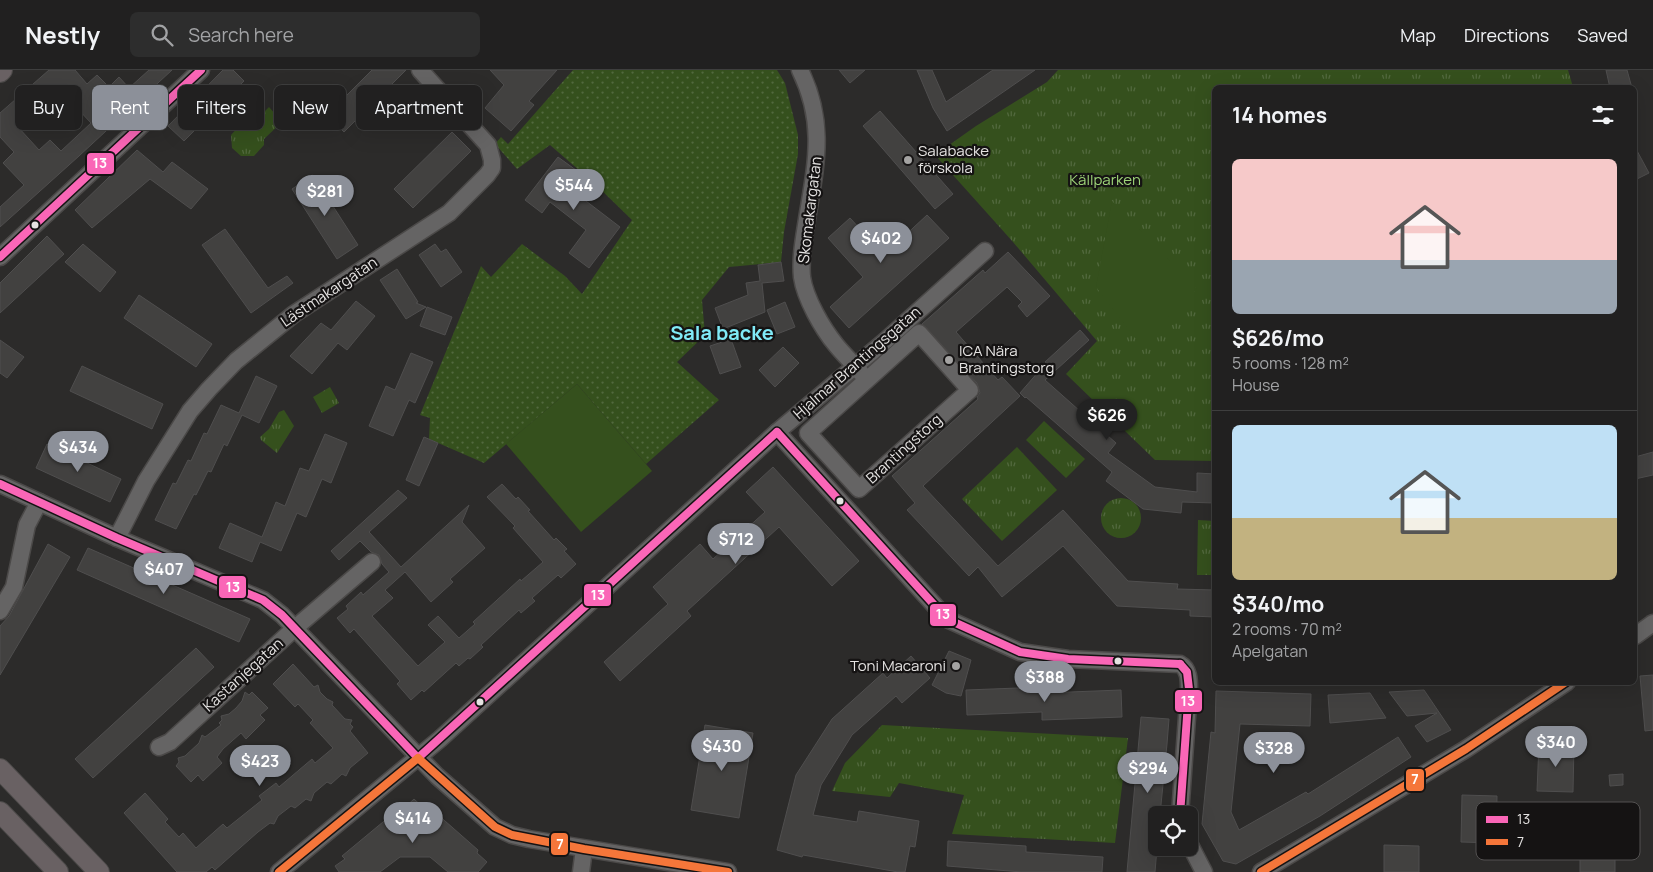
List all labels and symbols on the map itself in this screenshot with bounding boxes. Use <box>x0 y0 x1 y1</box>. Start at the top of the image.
place label: Salabacke förskola <box>918 140 989 178</box>
line badge: 13 <box>86 152 115 175</box>
text: 13 <box>93 153 107 172</box>
marker: Salabacke förskola <box>902 154 914 166</box>
street label: Skomakargatan <box>793 155 827 265</box>
pin: $544 <box>544 168 604 211</box>
park label: Källparken <box>1069 169 1141 190</box>
pin: $281 <box>295 174 355 217</box>
unlabelled marker <box>30 220 40 230</box>
pin: $402 <box>851 222 911 264</box>
street label: Lästmakargatan <box>276 251 381 332</box>
street label: Hjalmar Brantingsgatan <box>788 301 925 424</box>
district label: Sala backe <box>670 319 774 346</box>
place label: ICA Nära Brantingstorg <box>959 340 1054 378</box>
marker: ICA Nära Brantingstorg <box>943 354 955 366</box>
pin: $626 <box>1077 398 1137 441</box>
street label: Brantingstorg <box>861 409 946 488</box>
pin: $434 <box>48 430 108 473</box>
unlabelled marker <box>835 496 845 506</box>
pin: $712 <box>706 522 766 565</box>
pin: $407 <box>134 552 194 595</box>
line badge: 13 <box>218 575 247 599</box>
text: 13 <box>226 577 240 596</box>
line badge: 13 <box>583 583 612 607</box>
text: 13 <box>591 585 605 604</box>
line badge: 13 <box>929 603 957 627</box>
text: 13 <box>936 604 950 623</box>
street label: Kastanjegatan <box>198 633 287 716</box>
place label: Toni Macaroni <box>850 655 946 676</box>
unlabelled marker <box>1113 656 1123 666</box>
marker: Toni Macaroni <box>950 660 962 672</box>
pin: $388 <box>1015 660 1075 703</box>
line badge: 13 <box>1174 689 1203 713</box>
text: 13 <box>1181 691 1195 710</box>
unlabelled marker <box>475 697 485 707</box>
pin: $340 <box>1526 726 1586 768</box>
pin: $430 <box>692 730 752 772</box>
pin: $328 <box>1244 732 1304 774</box>
pin: $423 <box>230 744 290 787</box>
pin: $294 <box>1118 752 1178 794</box>
line badge: 7 <box>1405 768 1425 792</box>
text: 7 <box>1411 769 1419 788</box>
pin: $414 <box>383 802 443 844</box>
legend <box>1476 802 1640 860</box>
text: 13 <box>1517 809 1530 828</box>
line badge: 7 <box>550 832 569 856</box>
text: 7 <box>1517 832 1524 851</box>
text: 7 <box>556 834 564 853</box>

